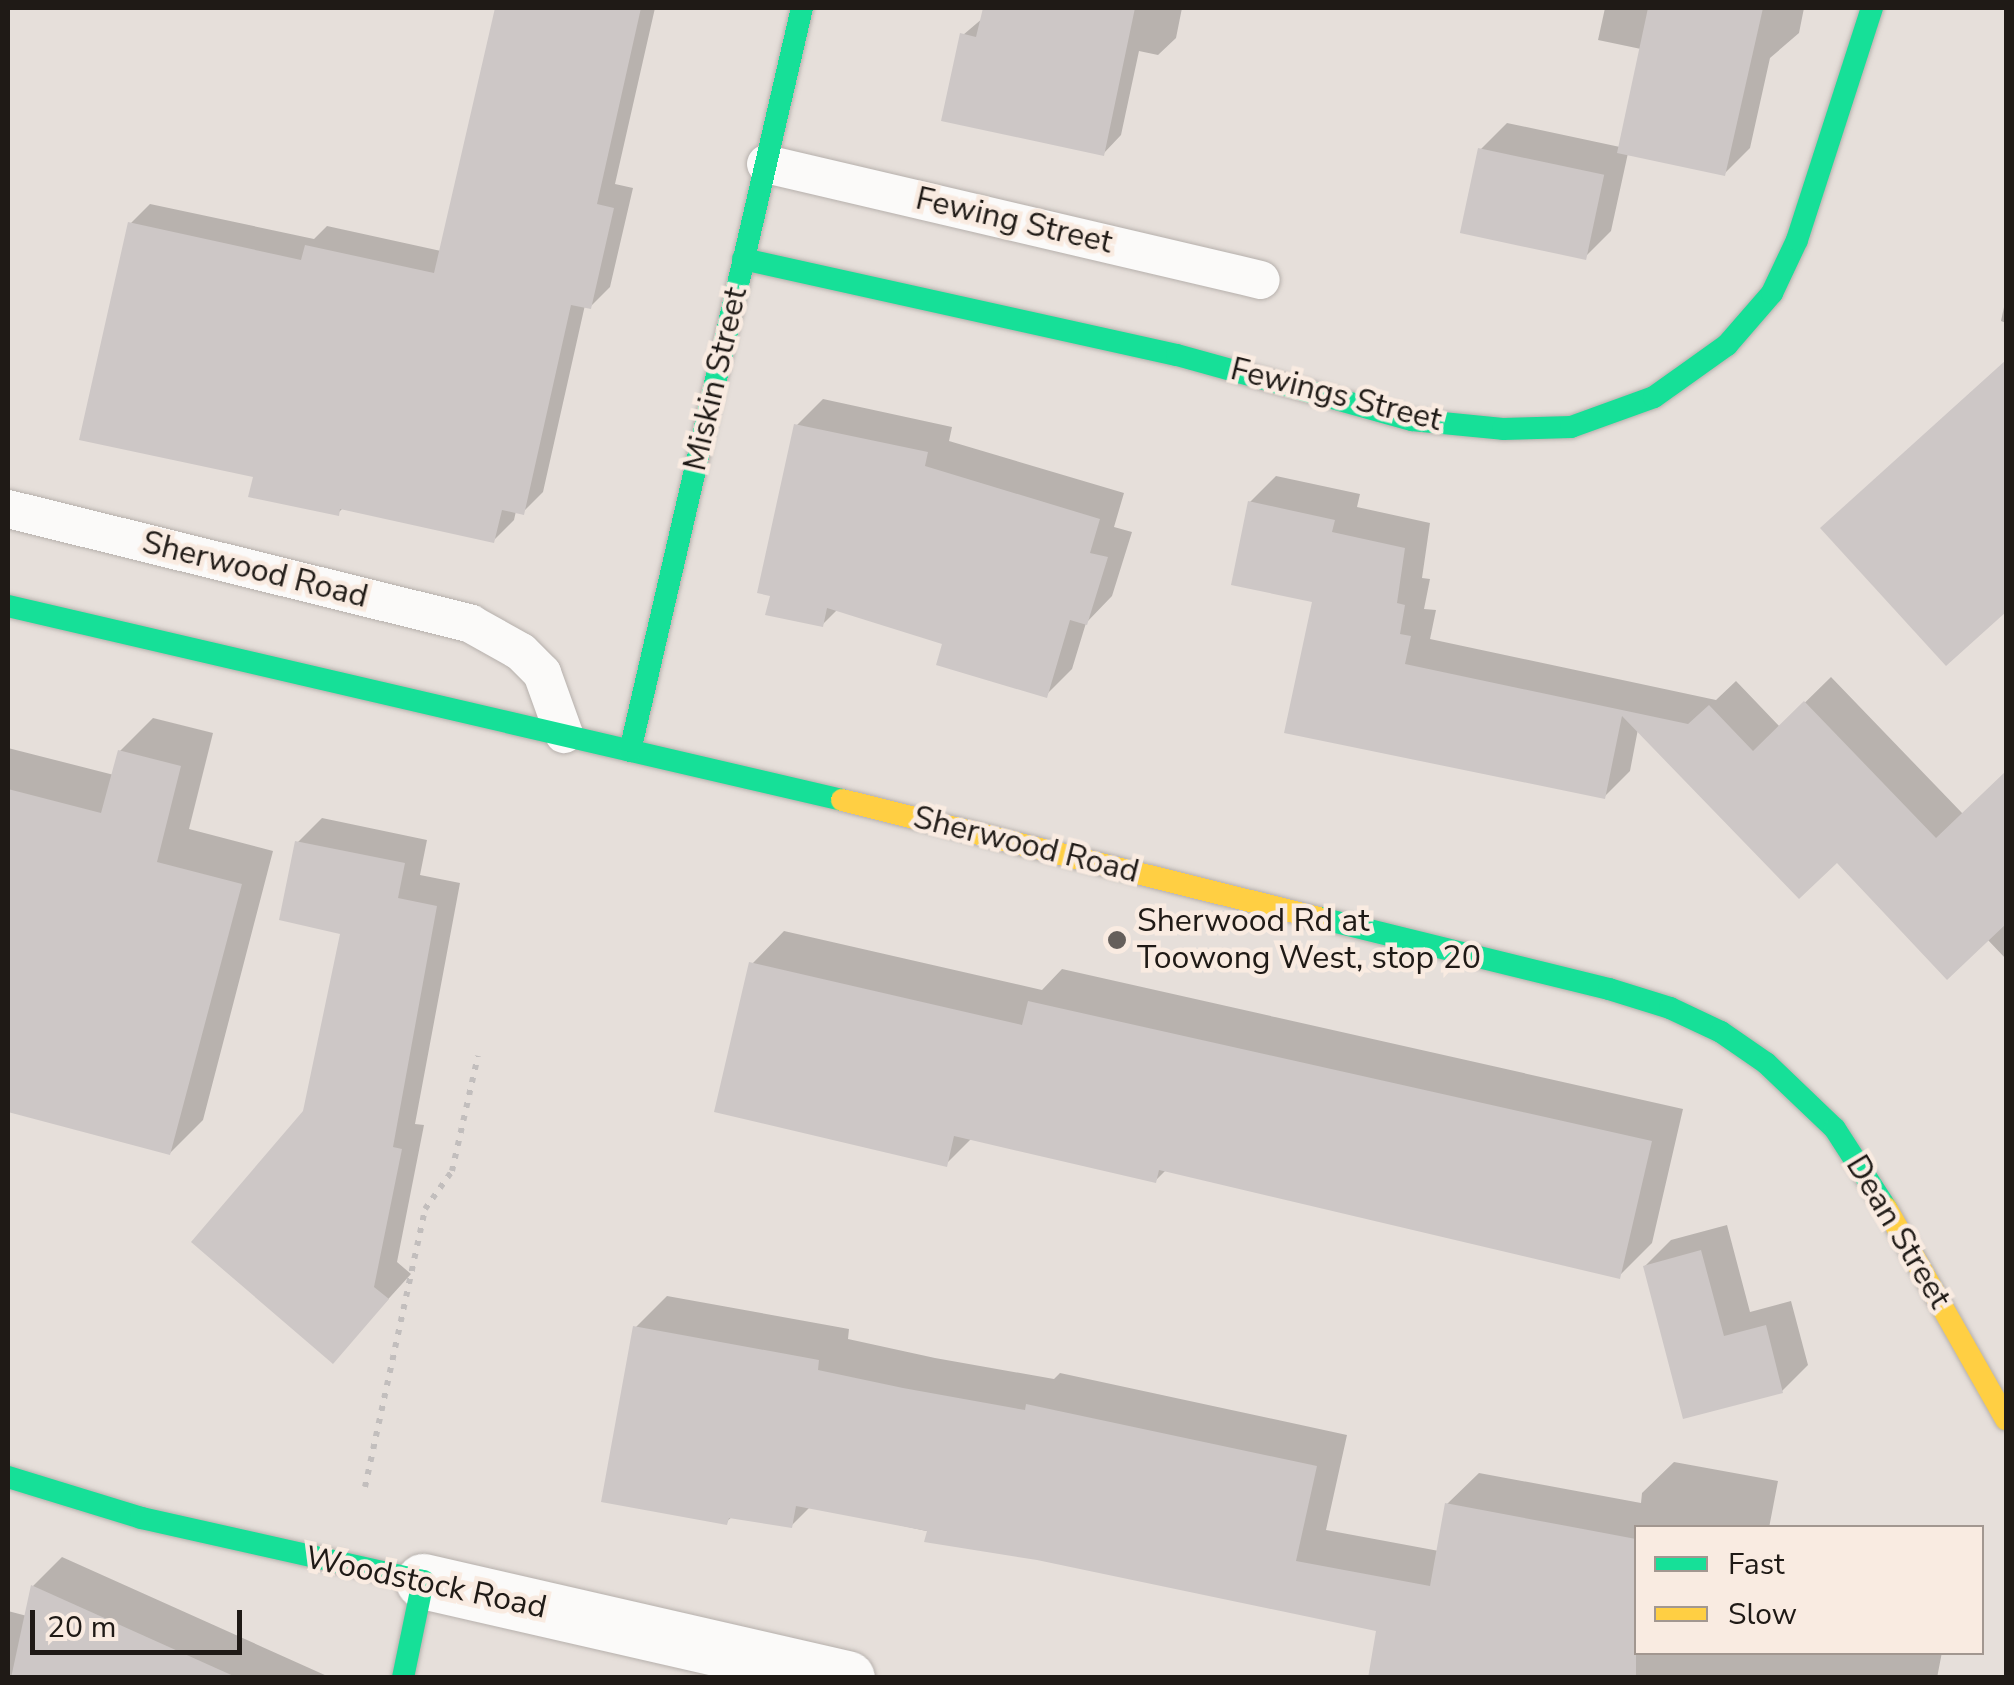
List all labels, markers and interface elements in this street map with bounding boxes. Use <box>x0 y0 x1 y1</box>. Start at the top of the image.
street label: Fewing Street <box>912 180 1116 262</box>
street label: Miskin Street <box>676 283 756 475</box>
street label: Fewings Street <box>1227 350 1445 440</box>
street label: Sherwood Road <box>138 523 372 617</box>
street label: Sherwood Road <box>909 798 1143 892</box>
place label: Sherwood Rd at Toowong West, stop 20 <box>1137 903 1481 978</box>
marker: Sherwood Rd at Toowong West, stop 20 <box>1106 929 1128 951</box>
street label: Dean Street <box>1837 1149 1959 1315</box>
legend <box>1634 1525 1984 1655</box>
street label: Woodstock Road <box>302 1539 550 1627</box>
text: Fast <box>1728 1544 1785 1585</box>
scale bar <box>35 1590 248 1652</box>
text: Slow <box>1728 1594 1797 1635</box>
text: 20 m <box>47 1607 116 1648</box>

